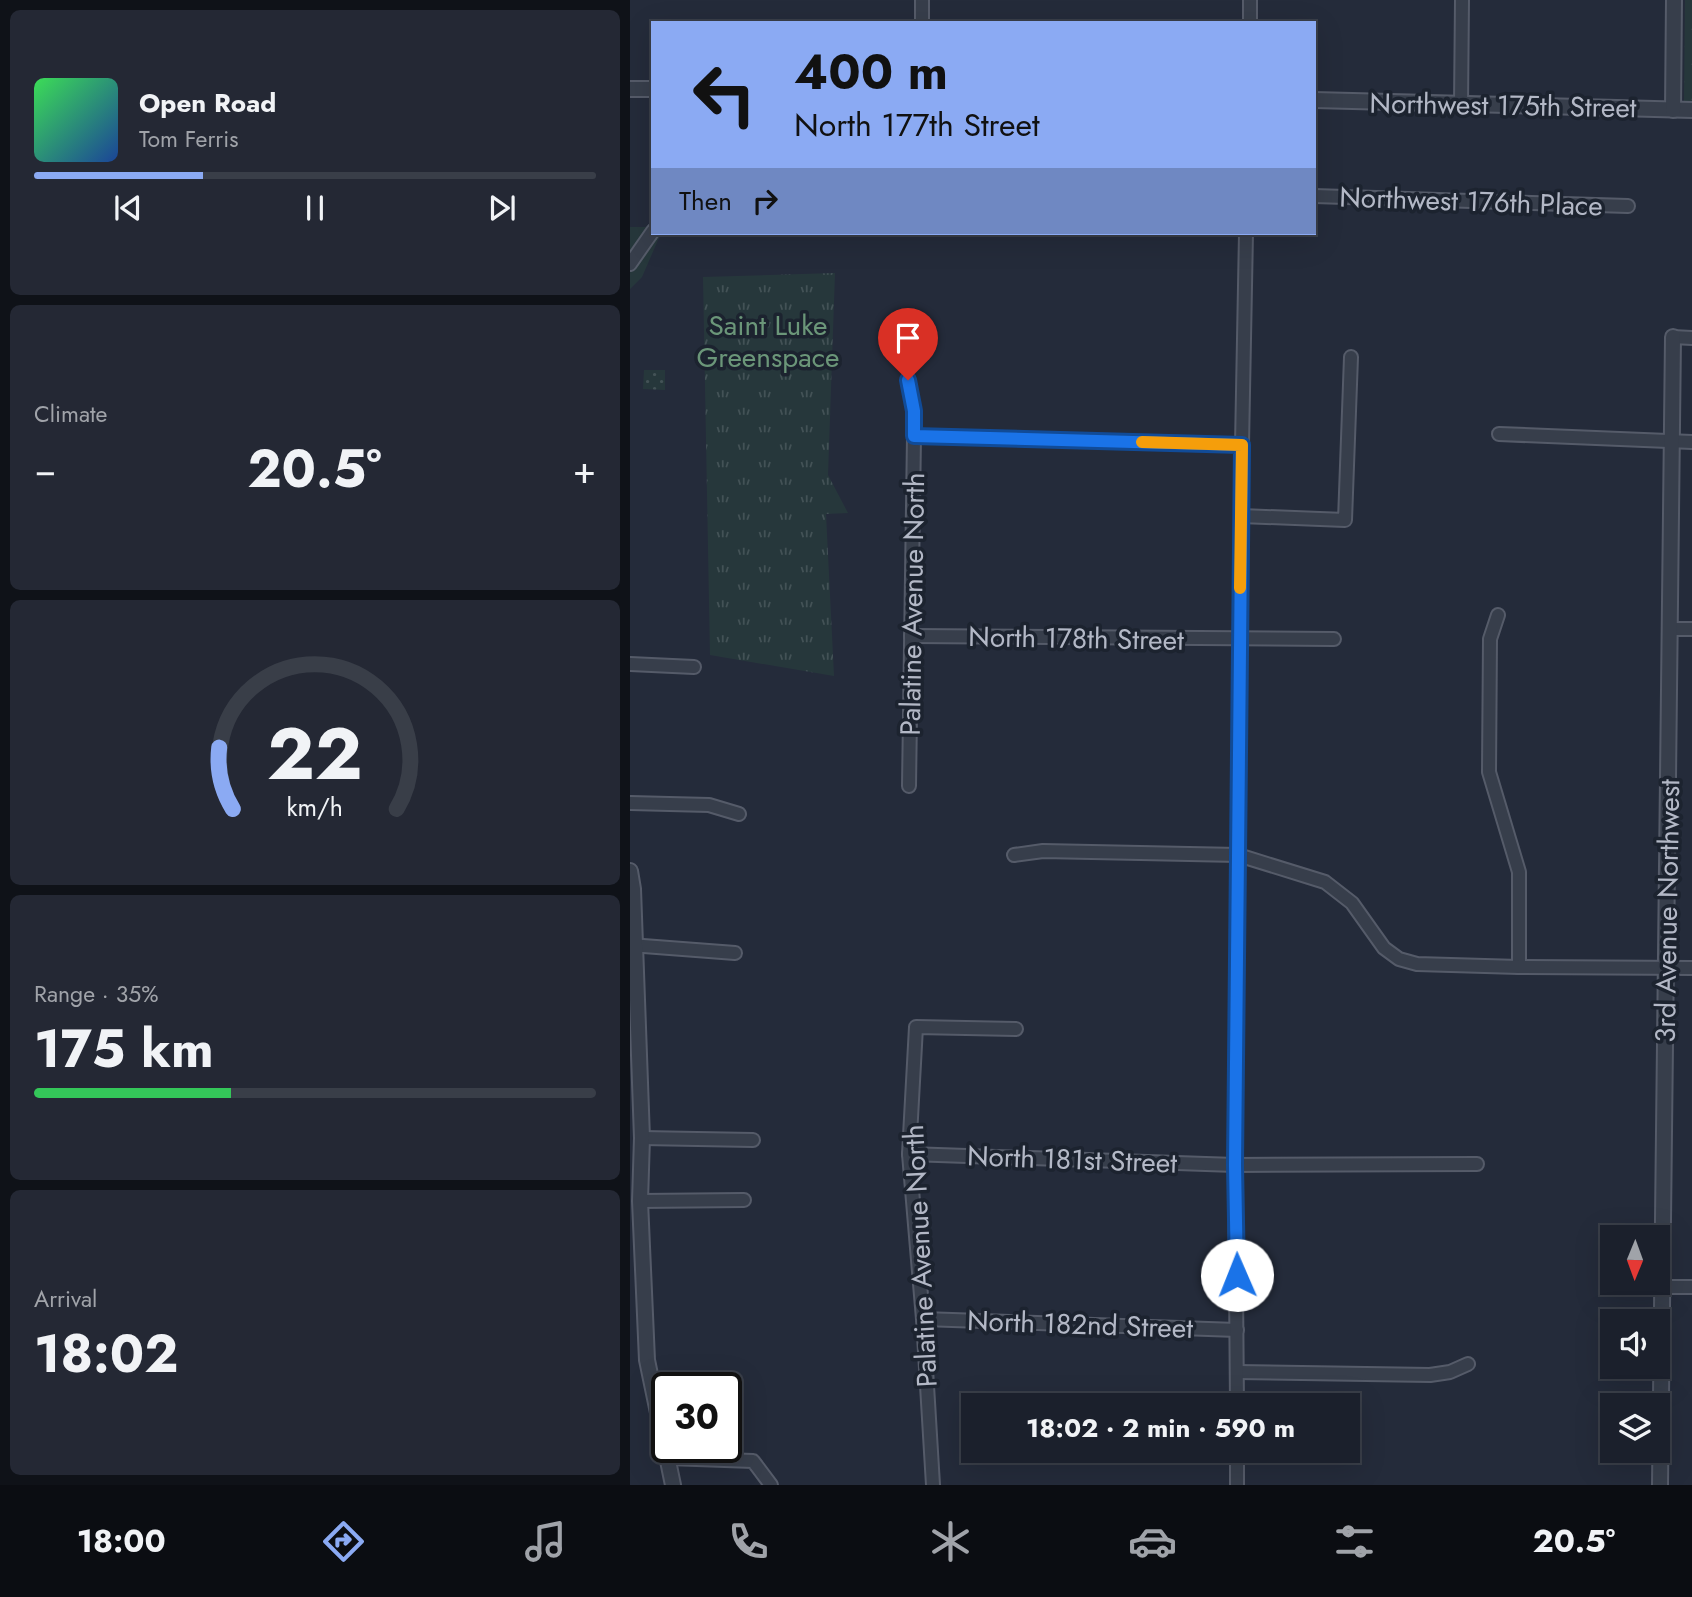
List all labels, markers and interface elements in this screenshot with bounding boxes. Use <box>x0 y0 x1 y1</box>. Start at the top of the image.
text: 400 m <box>794 37 948 107</box>
icon: left <box>679 49 770 140</box>
street label: Northwest 175th Street <box>1369 83 1637 128</box>
text: Open Road <box>139 84 276 122</box>
text: North 177th Street <box>794 102 1040 148</box>
text: Tom Ferris <box>139 122 238 156</box>
street label: Northwest 176th Place <box>1339 176 1603 227</box>
text: Then <box>679 182 732 220</box>
icon: right <box>746 182 784 220</box>
icon: previous <box>109 189 147 227</box>
icon: pause <box>296 189 334 227</box>
icon: next <box>483 189 521 227</box>
park label: Saint Luke Greenspace <box>697 305 839 378</box>
pin <box>878 308 938 380</box>
icon: arrive <box>889 319 927 357</box>
text: Climate <box>34 397 107 431</box>
text: 20.5° <box>247 431 382 507</box>
text: − <box>34 442 56 497</box>
text: + <box>573 442 596 497</box>
street label: Palatine Avenue North <box>890 472 935 736</box>
street label: North 178th Street <box>968 616 1184 661</box>
text: 22 <box>267 701 363 806</box>
street label: 3rd Avenue Northwest <box>1645 779 1690 1043</box>
text: km/h <box>287 788 343 824</box>
text: Range · 35% <box>34 977 158 1011</box>
text: 175 km <box>34 1011 214 1087</box>
street label: Palatine Avenue North <box>893 1124 948 1388</box>
street label: North 181st Street <box>966 1135 1178 1184</box>
north arrow <box>1600 1225 1670 1295</box>
map controls <box>1600 1225 1670 1463</box>
position arrow <box>1200 1238 1274 1312</box>
text: Arrival <box>34 1282 97 1316</box>
street label: North 182nd Street <box>966 1300 1194 1349</box>
button: sound <box>1600 1309 1670 1379</box>
text: 18:02 <box>34 1316 178 1392</box>
speed limit sign: 30 <box>651 1372 742 1463</box>
button: layers <box>1600 1393 1670 1463</box>
text: 18:02 · 2 min · 590 m <box>1026 1409 1295 1447</box>
icon: directions <box>319 1517 368 1566</box>
icon: music <box>521 1517 570 1566</box>
icon: phone <box>724 1517 773 1566</box>
icon: climate <box>926 1517 975 1566</box>
icon: car <box>1128 1517 1177 1566</box>
icon: filters <box>1330 1517 1379 1566</box>
text: 18:00 <box>77 1518 166 1564</box>
text: 20.5° <box>1533 1518 1615 1564</box>

